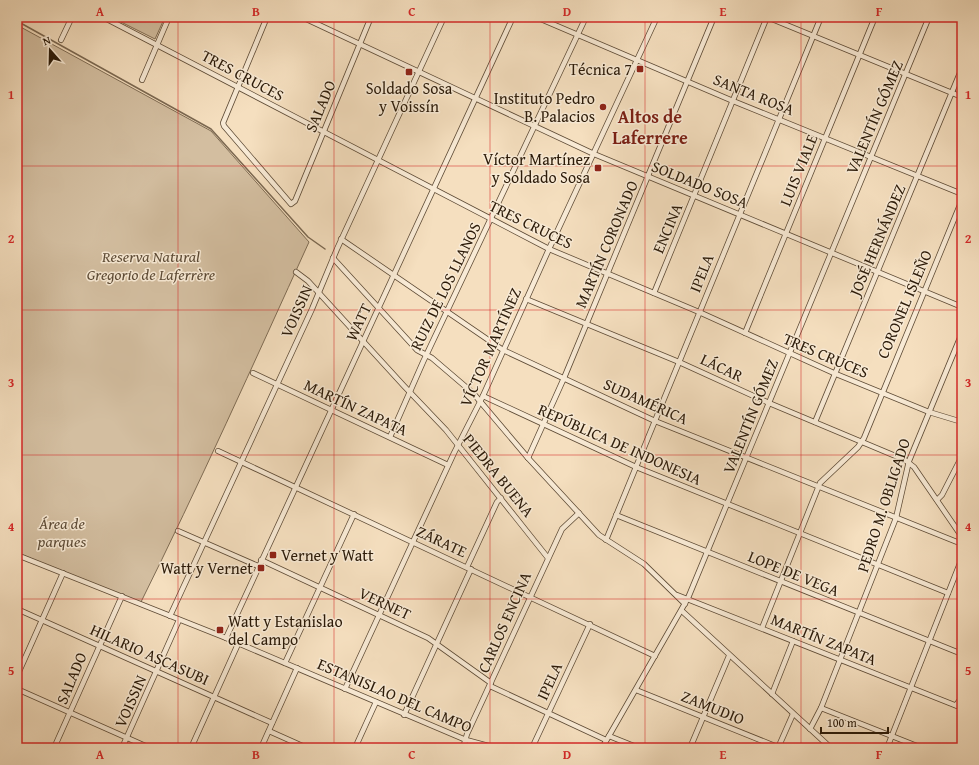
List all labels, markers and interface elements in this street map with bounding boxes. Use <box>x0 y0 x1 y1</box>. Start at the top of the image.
text: A <box>96 2 105 21</box>
text: B <box>252 2 260 21</box>
text: C <box>408 2 416 21</box>
text: D <box>563 2 571 21</box>
text: E <box>720 2 727 21</box>
text: F <box>876 2 883 21</box>
north arrow <box>30 30 70 70</box>
text: N <box>40 32 53 49</box>
street label: TRES CRUCES <box>197 43 289 107</box>
street label: VALENTÍN GÓMEZ <box>839 56 909 178</box>
place label: Técnica 7 <box>569 57 632 81</box>
marker: Técnica 7 <box>635 64 645 74</box>
marker: Soldado Sosa y Voissín <box>404 67 414 77</box>
street label: SANTA ROSA <box>710 67 798 121</box>
street label: SALADO <box>298 76 342 136</box>
place label: Soldado Sosa y Voissín <box>366 76 453 118</box>
text: 1 <box>8 85 14 104</box>
text: 1 <box>965 85 971 104</box>
place label: Instituto Pedro B. Palacios <box>494 86 595 128</box>
marker: Instituto Pedro B. Palacios <box>598 102 608 112</box>
district label: Altos de Laferrere <box>612 103 688 151</box>
street label: LUIS VIALE <box>773 130 823 210</box>
place label: Víctor Martínez y Soldado Sosa <box>483 147 590 189</box>
street label: SOLDADO SOSA <box>648 154 752 214</box>
marker: Víctor Martínez y Soldado Sosa <box>593 163 603 173</box>
street label: MARTÍN CORONADO <box>568 176 644 312</box>
street label: JOSÉ HERNÁNDEZ <box>842 181 911 301</box>
street label: TRES CRUCES <box>485 193 577 255</box>
street label: ENCINA <box>646 199 688 257</box>
street label: RUIZ DE LOS LLANOS <box>403 218 487 354</box>
text: 2 <box>8 229 15 248</box>
text: 2 <box>965 229 972 248</box>
park label: Reserva Natural Gregorio de Laferrère <box>87 244 216 286</box>
street label: CORONEL ISLEÑO <box>870 246 938 362</box>
street label: IPELA <box>683 250 720 296</box>
street label: VOISSIN <box>274 280 318 341</box>
street label: VÍCTOR MARTÍNEZ <box>453 284 527 410</box>
street label: WATT <box>339 299 377 345</box>
street label: TRES CRUCES <box>780 326 873 384</box>
street label: LÁCAR <box>697 347 748 388</box>
street label: VALENTÍN GÓMEZ <box>716 355 784 477</box>
street label: MARTÍN ZAPATA <box>300 372 412 442</box>
street label: SUDAMÉRICA <box>600 372 693 431</box>
text: 3 <box>8 373 14 392</box>
text: 3 <box>965 373 971 392</box>
street label: REPÚBLICA DE INDONESIA <box>534 397 706 491</box>
street label: PIEDRA BUENA <box>458 428 540 522</box>
street label: PEDRO M. OBLIGADO <box>850 435 916 575</box>
park label: Área de parques <box>37 511 86 553</box>
text: 4 <box>8 517 15 536</box>
text: 4 <box>965 517 972 536</box>
street label: ZÁRATE <box>413 519 471 563</box>
place label: Vernet y Watt <box>281 543 374 567</box>
street label: LOPE DE VEGA <box>745 544 844 602</box>
marker: Vernet y Watt <box>268 550 278 560</box>
place label: Watt y Vernet <box>160 556 253 580</box>
marker: Watt y Vernet <box>256 563 266 573</box>
street label: CARLOS ENCINA <box>471 567 537 676</box>
street label: VERNET <box>355 580 415 626</box>
street label: MARTÍN ZAPATA <box>768 607 881 671</box>
place label: Watt y Estanislao del Campo <box>228 609 343 651</box>
street label: HILARIO ASCASUBI <box>87 617 214 691</box>
marker: Watt y Estanislao del Campo <box>215 625 225 635</box>
street label: SALADO <box>49 648 93 708</box>
street label: ESTANISLAO DEL CAMPO <box>314 652 476 739</box>
street label: IPELA <box>530 658 568 704</box>
text: 5 <box>8 661 15 680</box>
text: 5 <box>965 661 972 680</box>
street label: VOISSIN <box>108 670 152 731</box>
street label: ZAMUDIO <box>678 683 748 731</box>
scale bar <box>821 709 888 735</box>
text: 100 m <box>827 714 857 731</box>
text: A <box>96 745 105 764</box>
text: B <box>252 745 260 764</box>
text: C <box>408 745 416 764</box>
text: D <box>563 745 571 764</box>
text: E <box>720 745 727 764</box>
text: F <box>876 745 883 764</box>

